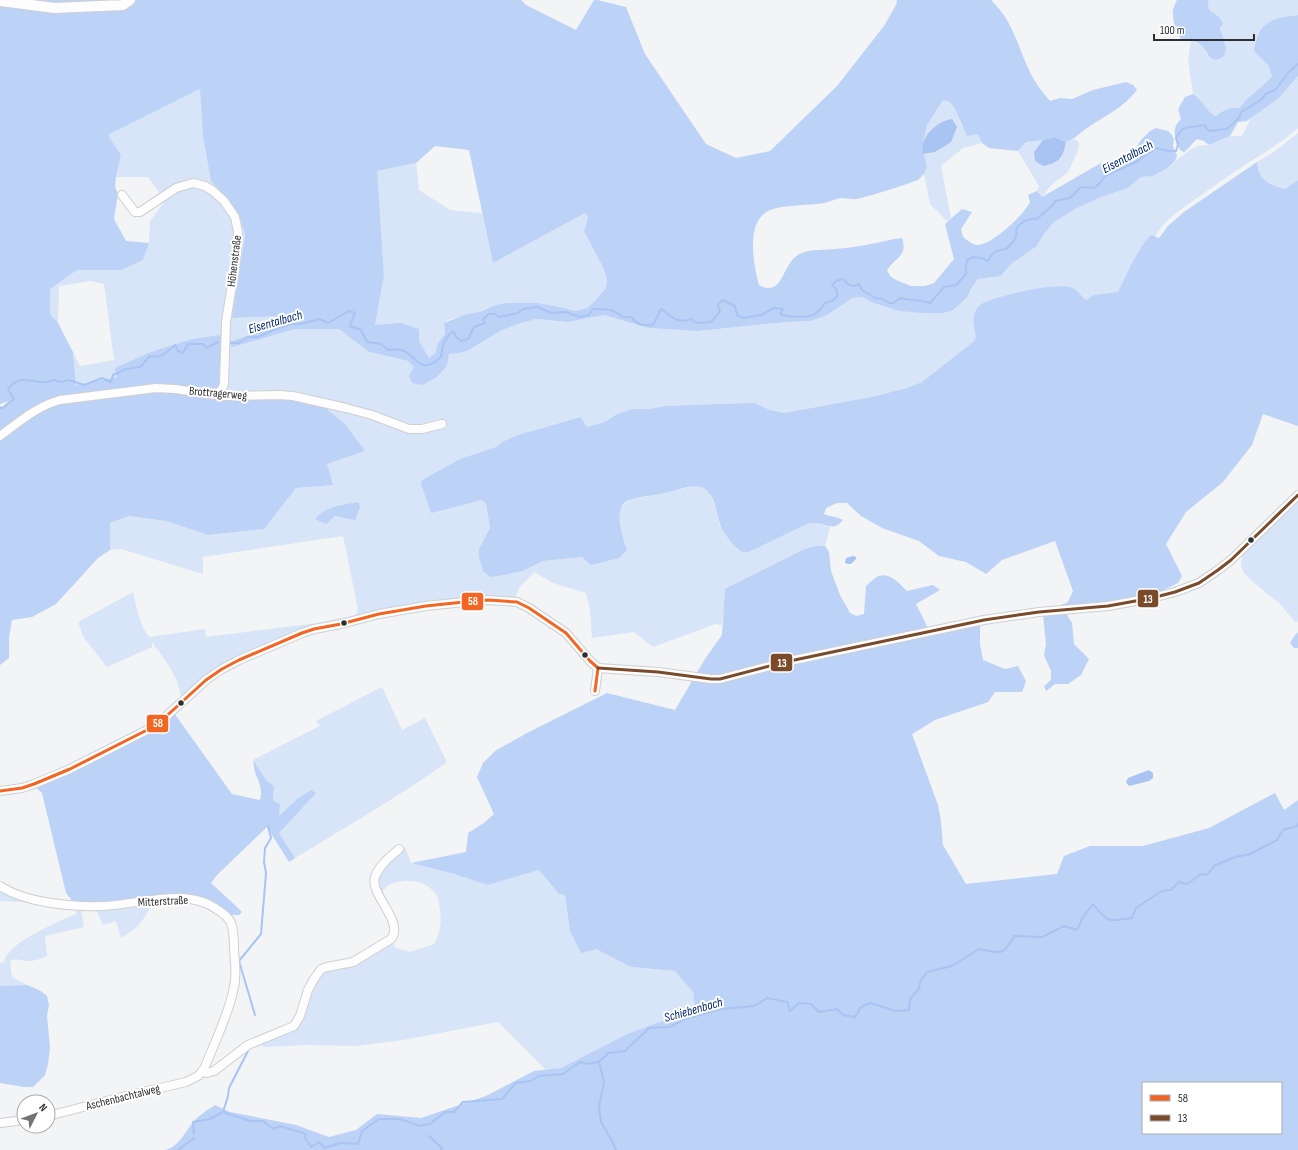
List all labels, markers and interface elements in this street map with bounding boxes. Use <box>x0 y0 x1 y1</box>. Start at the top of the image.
scale bar <box>1154 16 1254 42</box>
text: 100 m <box>1160 23 1185 38</box>
water label: Eisentalbach <box>1099 137 1156 177</box>
street label: Höhenstraße <box>224 234 245 288</box>
water label: Eisentalbach <box>247 307 305 337</box>
street label: Brottragerweg <box>188 383 248 404</box>
unlabelled marker <box>1246 535 1256 545</box>
line badge: 13 <box>1137 589 1159 608</box>
line badge: 58 <box>461 592 484 611</box>
text: 13 <box>1143 593 1153 606</box>
text: 58 <box>468 595 478 608</box>
unlabelled marker <box>339 618 349 628</box>
unlabelled marker <box>580 650 590 660</box>
line badge: 13 <box>770 653 793 672</box>
text: 13 <box>777 657 787 670</box>
unlabelled marker <box>176 698 186 708</box>
line badge: 58 <box>146 714 169 733</box>
text: 58 <box>153 717 163 730</box>
street label: Mitterstraße <box>137 893 189 910</box>
water label: Schiebenbach <box>662 994 725 1026</box>
street label: Aschenbachtalweg <box>84 1081 162 1114</box>
legend <box>1142 1082 1282 1134</box>
text: 58 <box>1178 1091 1188 1106</box>
north arrow <box>16 1094 56 1134</box>
text: N <box>36 1101 50 1114</box>
text: 13 <box>1178 1111 1187 1126</box>

